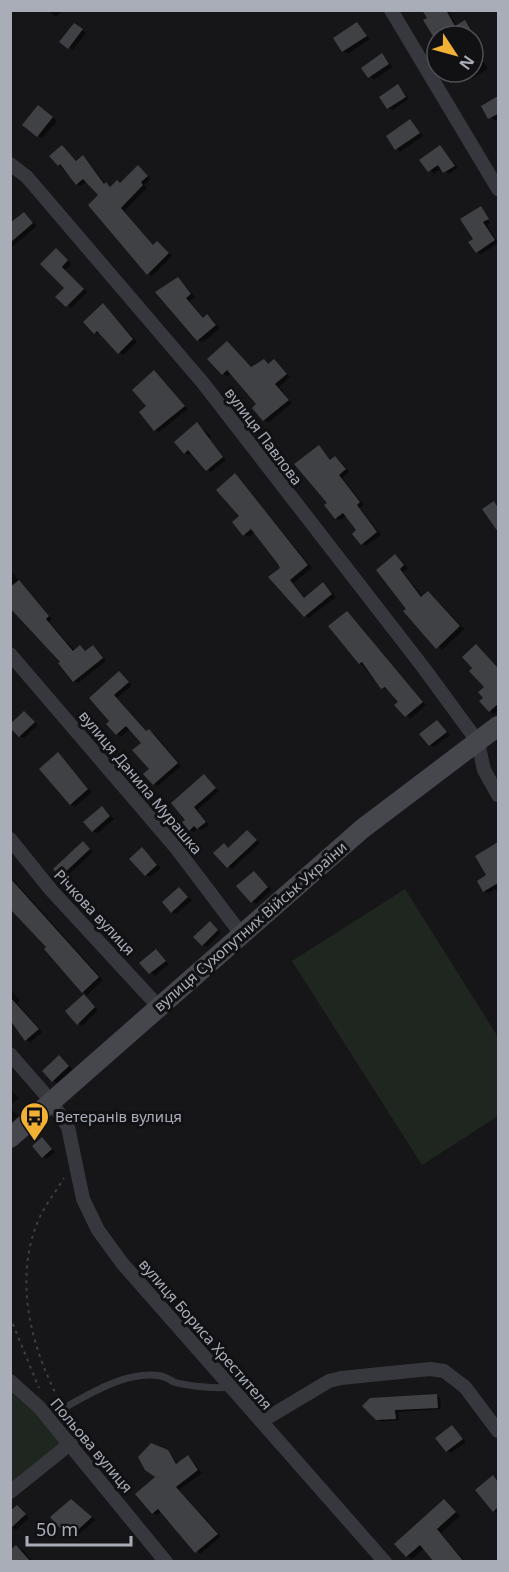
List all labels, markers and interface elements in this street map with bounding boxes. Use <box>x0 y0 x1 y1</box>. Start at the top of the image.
north arrow <box>425 24 485 84</box>
text: N <box>454 51 480 75</box>
street label: вулиця Павлова <box>221 383 307 489</box>
street label: вулиця Данила Мурашка <box>75 706 207 858</box>
street label: вулиця Сухопутних Військ України <box>149 837 351 1015</box>
street label: Річкова вулиця <box>50 865 140 959</box>
bus stop icon: Ветеранів вулиця <box>18 1100 50 1142</box>
place label: Ветеранів вулиця <box>55 1106 182 1126</box>
street label: вулиця Бориса Хрестителя <box>135 1254 277 1414</box>
street label: Польова вулиця <box>47 1394 137 1496</box>
scale bar <box>27 1509 130 1547</box>
text: 50 m <box>36 1517 78 1541</box>

